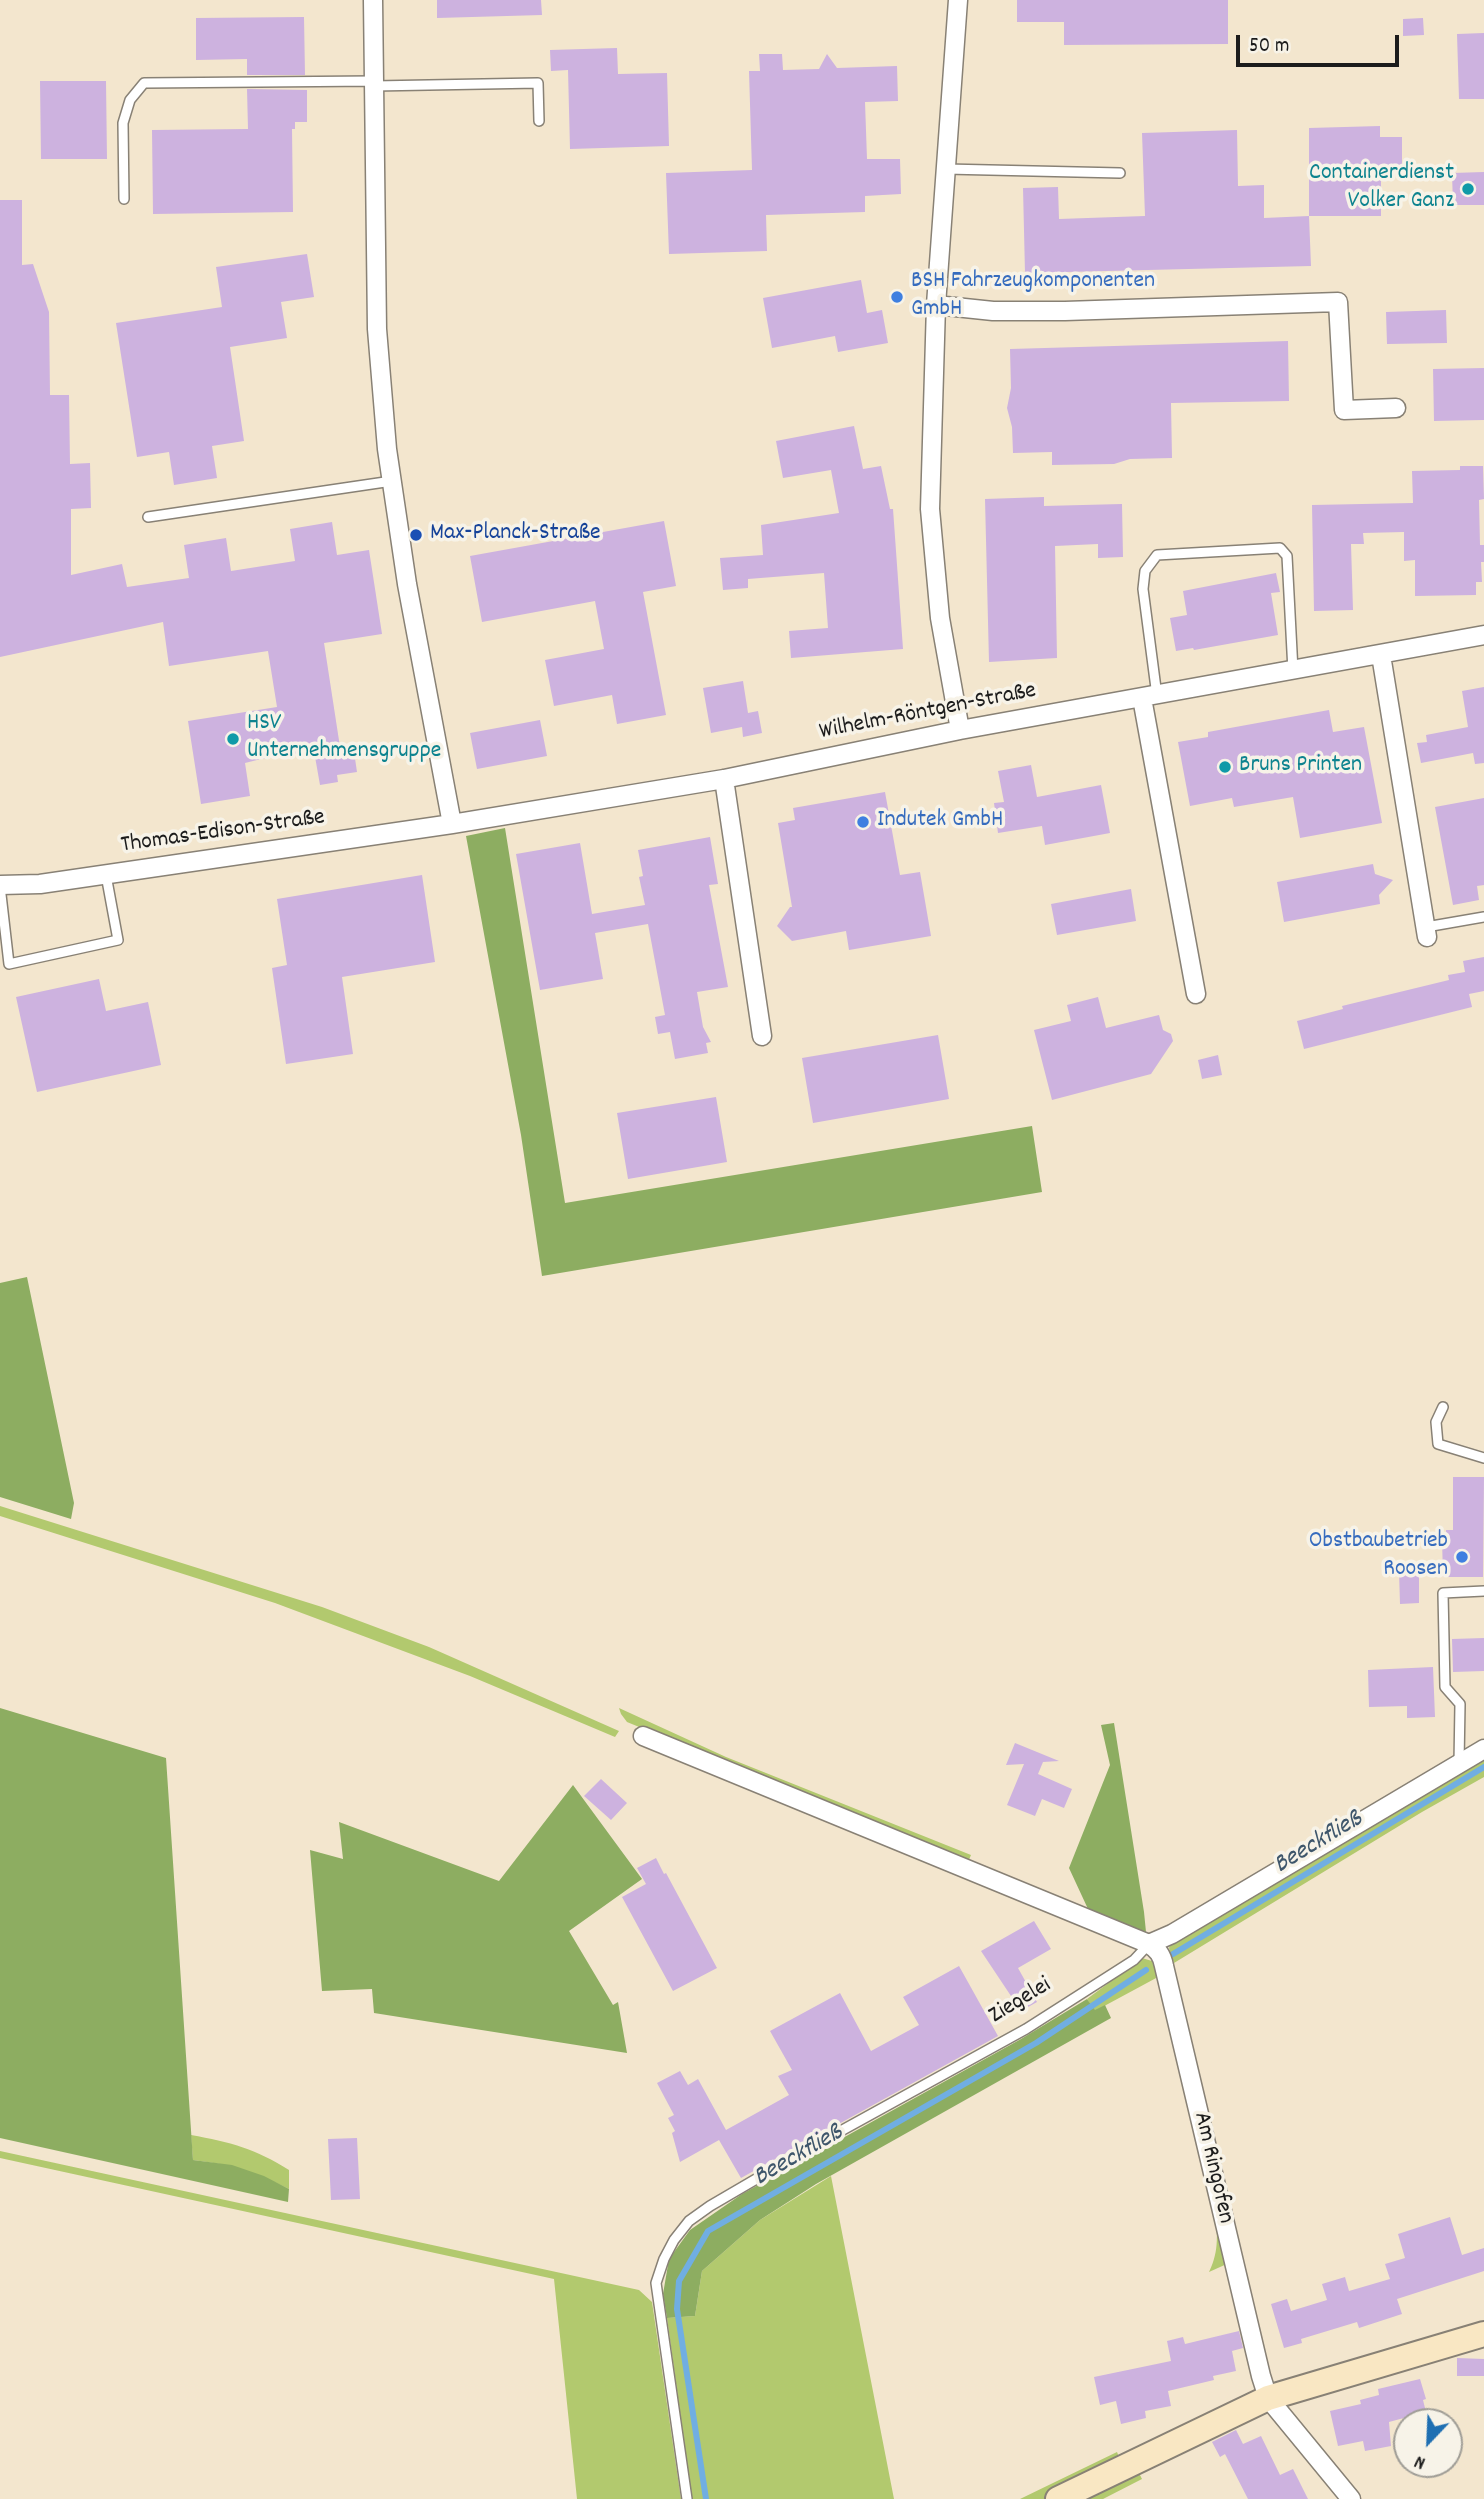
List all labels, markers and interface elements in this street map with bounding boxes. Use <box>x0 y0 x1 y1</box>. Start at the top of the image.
scale bar <box>1239 21 1402 65</box>
text: 50 m <box>1249 32 1289 62</box>
place label: Containerdienst Volker Ganz <box>1309 161 1454 217</box>
marker: Containerdienst Volker Ganz <box>1460 181 1476 197</box>
place label: BSH Fahrzeugkomponenten GmbH <box>911 269 1155 325</box>
marker: BSH Fahrzeugkomponenten GmbH <box>889 289 905 305</box>
place label: Max-Planck-Straße <box>430 521 601 549</box>
marker: Max-Planck-Straße <box>408 527 424 543</box>
street label: Wilhelm-Röntgen-Straße <box>817 678 1039 748</box>
place label: HSV Unternehmensgruppe <box>247 711 441 767</box>
marker: HSV Unternehmensgruppe <box>225 731 241 747</box>
place label: Bruns Printen <box>1239 753 1362 781</box>
marker: Bruns Printen <box>1217 759 1233 775</box>
street label: Thomas-Edison-Straße <box>119 804 327 862</box>
place label: Indutek GmbH <box>877 808 1003 836</box>
marker: Indutek GmbH <box>855 814 871 830</box>
place label: Obstbaubetrieb Roosen <box>1309 1529 1448 1585</box>
marker: Obstbaubetrieb Roosen <box>1454 1549 1470 1565</box>
water label: Beeckfließ <box>1269 1805 1369 1883</box>
street label: Ziegelei <box>985 1972 1057 2032</box>
street label: Am Ringofen <box>1185 2109 1239 2227</box>
water label: Beeckfließ <box>749 2119 849 2195</box>
north arrow <box>1393 2408 1463 2478</box>
text: N <box>1411 2447 1430 2475</box>

